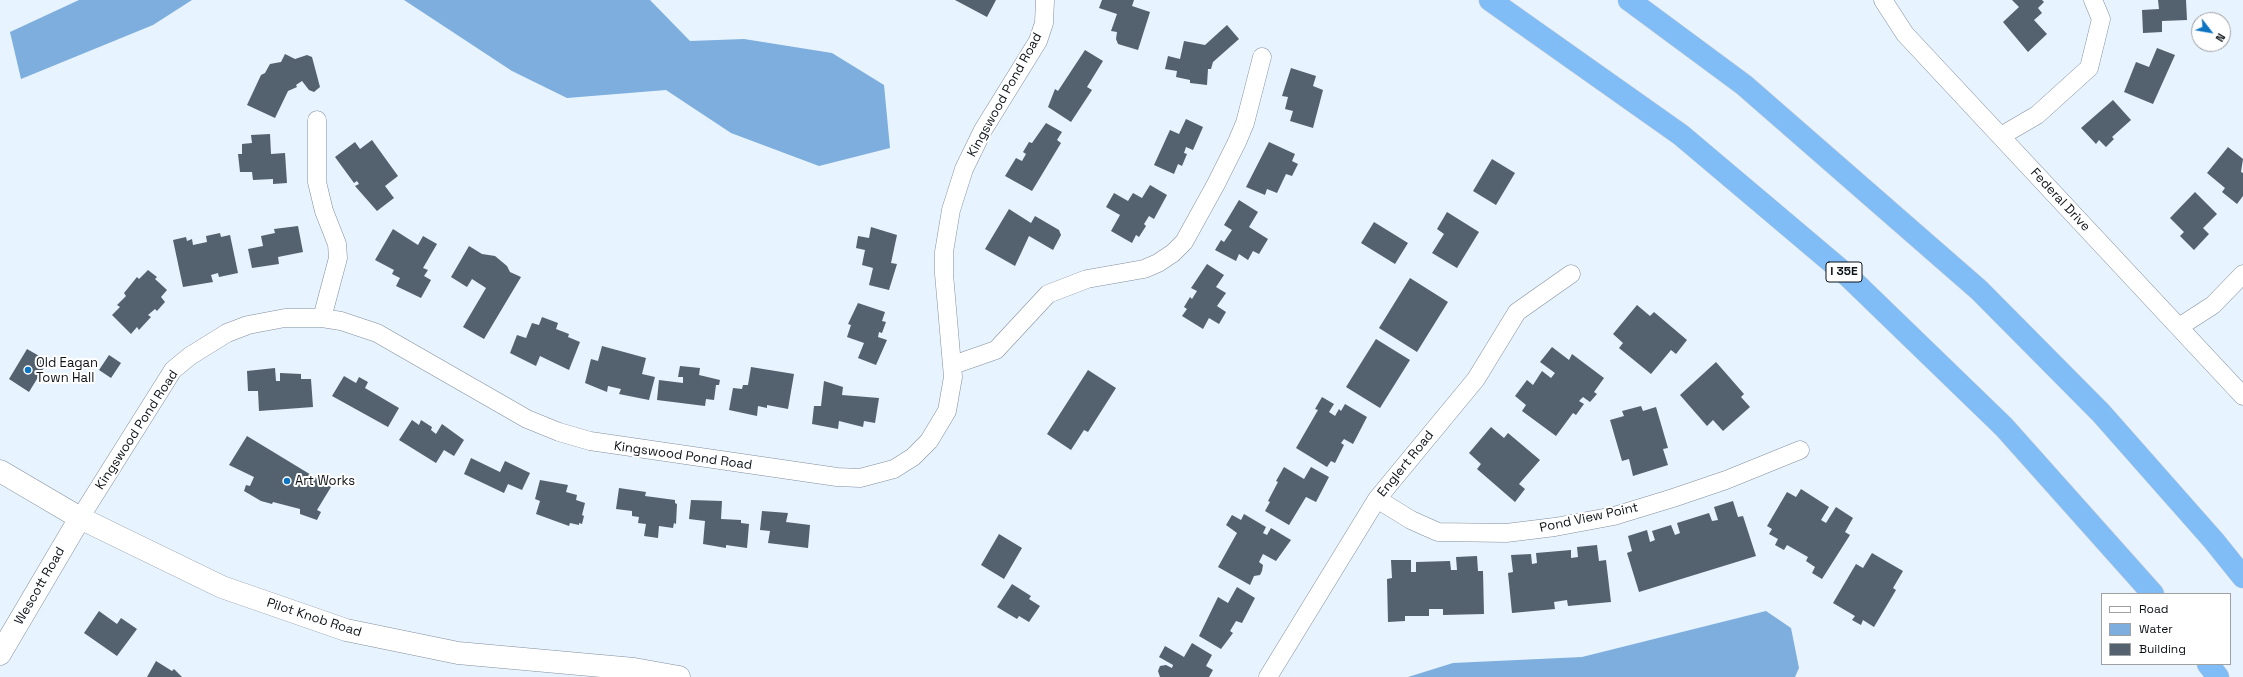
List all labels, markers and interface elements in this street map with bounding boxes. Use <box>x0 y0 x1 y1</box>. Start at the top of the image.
north arrow <box>2191 12 2231 52</box>
street label: Kingswood Pond Road <box>964 30 1046 160</box>
text: N <box>2213 31 2228 44</box>
street label: Federal Drive <box>2027 165 2093 235</box>
road number: I 35E <box>1826 262 1862 282</box>
place label: Old Eagan Town Hall <box>36 355 98 386</box>
marker: Old Eagan Town Hall <box>23 365 33 375</box>
street label: Kingswood Pond Road <box>92 367 182 493</box>
street label: Englert Road <box>1375 428 1437 500</box>
street label: Kingswood Pond Road <box>613 439 753 473</box>
place label: Art Works <box>295 473 355 489</box>
marker: Art Works <box>282 476 292 486</box>
street label: Pond View Point <box>1538 500 1640 536</box>
street label: Wescott Road <box>12 544 68 628</box>
legend <box>2101 593 2231 665</box>
street label: Pilot Knob Road <box>265 595 363 641</box>
text: Road <box>2139 601 2168 617</box>
text: Water <box>2139 621 2173 637</box>
text: Building <box>2139 641 2186 657</box>

